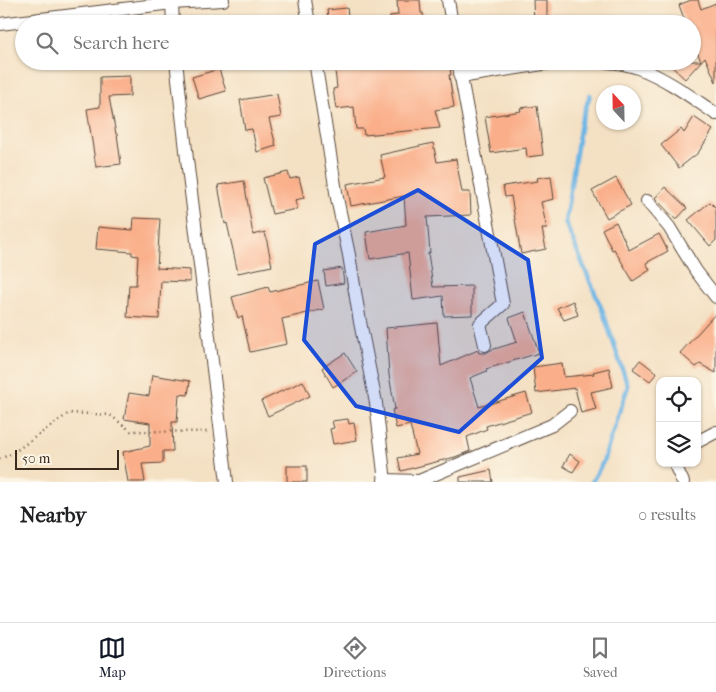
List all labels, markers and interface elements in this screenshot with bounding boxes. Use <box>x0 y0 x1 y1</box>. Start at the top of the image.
search box <box>15 15 701 70</box>
icon: search <box>33 29 61 57</box>
text: Search here <box>73 32 169 54</box>
north arrow <box>596 85 641 130</box>
map controls <box>656 377 701 467</box>
button: locate <box>656 377 701 422</box>
button: layers <box>656 422 701 467</box>
scale bar <box>15 447 119 470</box>
text: 50 m <box>22 450 50 467</box>
text: Nearby <box>20 503 86 527</box>
text: 0 results <box>638 505 696 524</box>
tab: Map <box>98 634 126 681</box>
tab: Directions <box>323 634 386 681</box>
tab: Saved <box>583 634 618 681</box>

